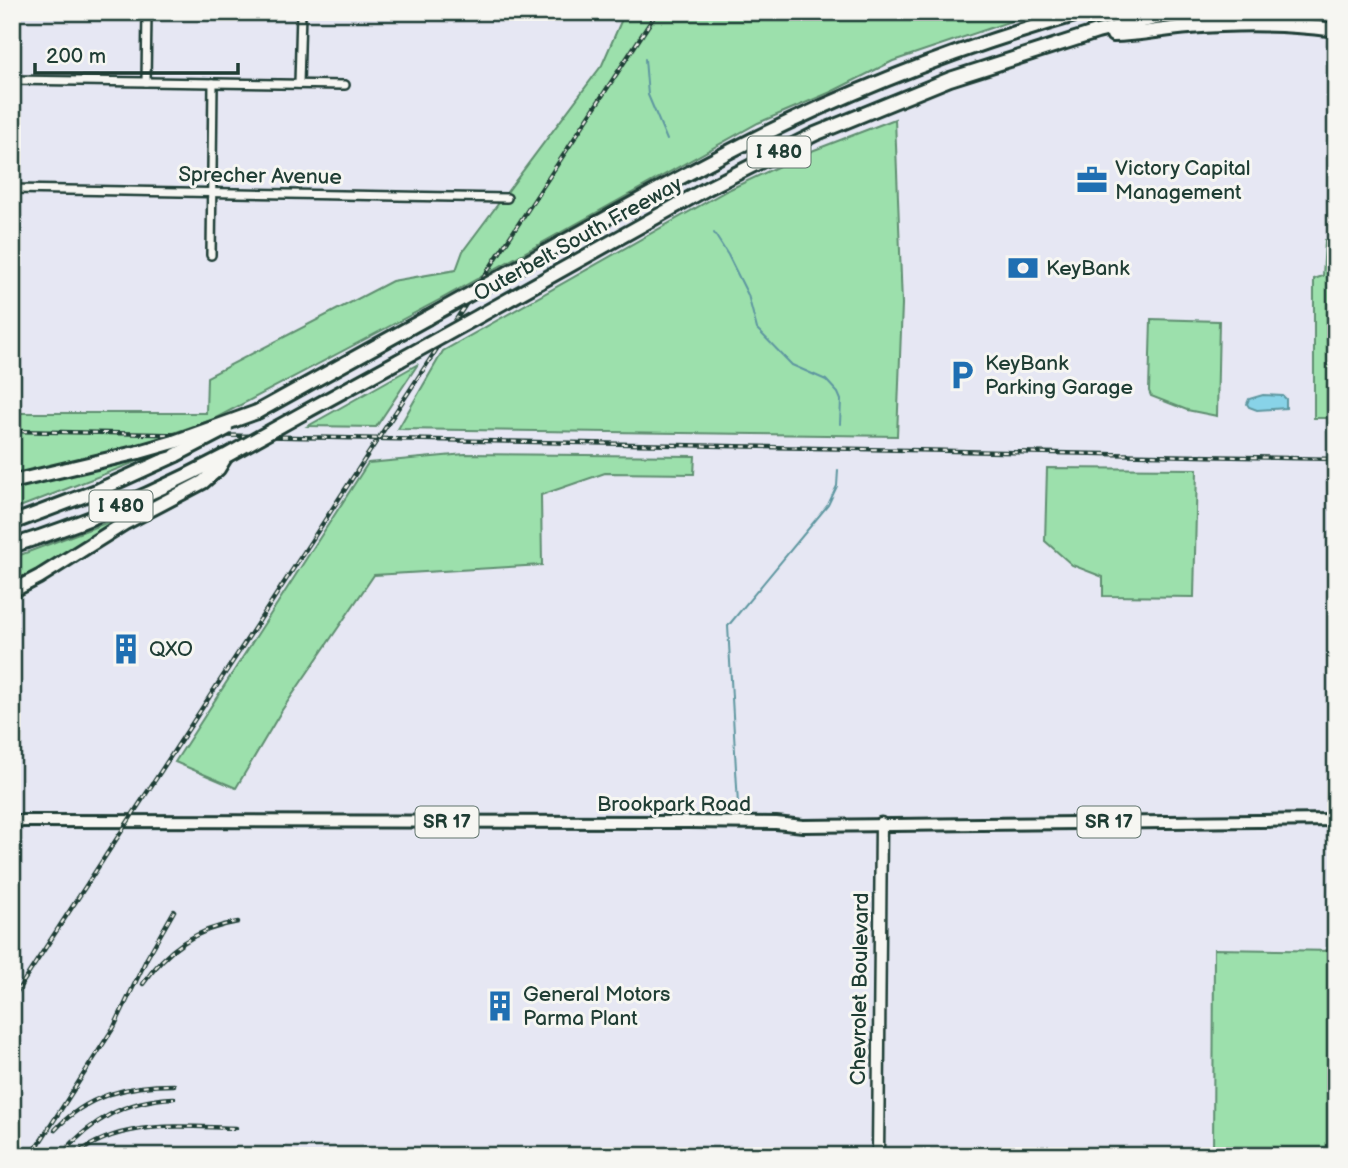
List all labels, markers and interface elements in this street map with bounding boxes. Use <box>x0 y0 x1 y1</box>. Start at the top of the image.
scale bar <box>35 32 238 76</box>
text: 200 m <box>46 44 106 69</box>
road number: I 480 <box>748 136 810 168</box>
place label: Victory Capital Management <box>1115 156 1251 205</box>
street label: Sprecher Avenue <box>178 162 342 190</box>
office icon: Victory Capital Management <box>1075 163 1109 197</box>
street label: Outerbelt South Freeway <box>470 171 687 307</box>
bank icon: KeyBank <box>1006 251 1040 285</box>
place label: KeyBank <box>1046 256 1130 281</box>
place label: KeyBank Parking Garage <box>985 351 1133 400</box>
parking icon: KeyBank Parking Garage <box>945 358 979 392</box>
road number: I 480 <box>90 491 152 522</box>
building icon: QXO <box>109 632 143 666</box>
place label: QXO <box>149 637 193 662</box>
street label: Brookpark Road <box>597 792 751 817</box>
road number: SR 17 <box>416 806 478 838</box>
road number: SR 17 <box>1078 806 1140 838</box>
street label: Chevrolet Boulevard <box>846 892 874 1086</box>
place label: General Motors Parma Plant <box>523 982 670 1031</box>
building icon: General Motors Parma Plant <box>483 989 517 1023</box>

